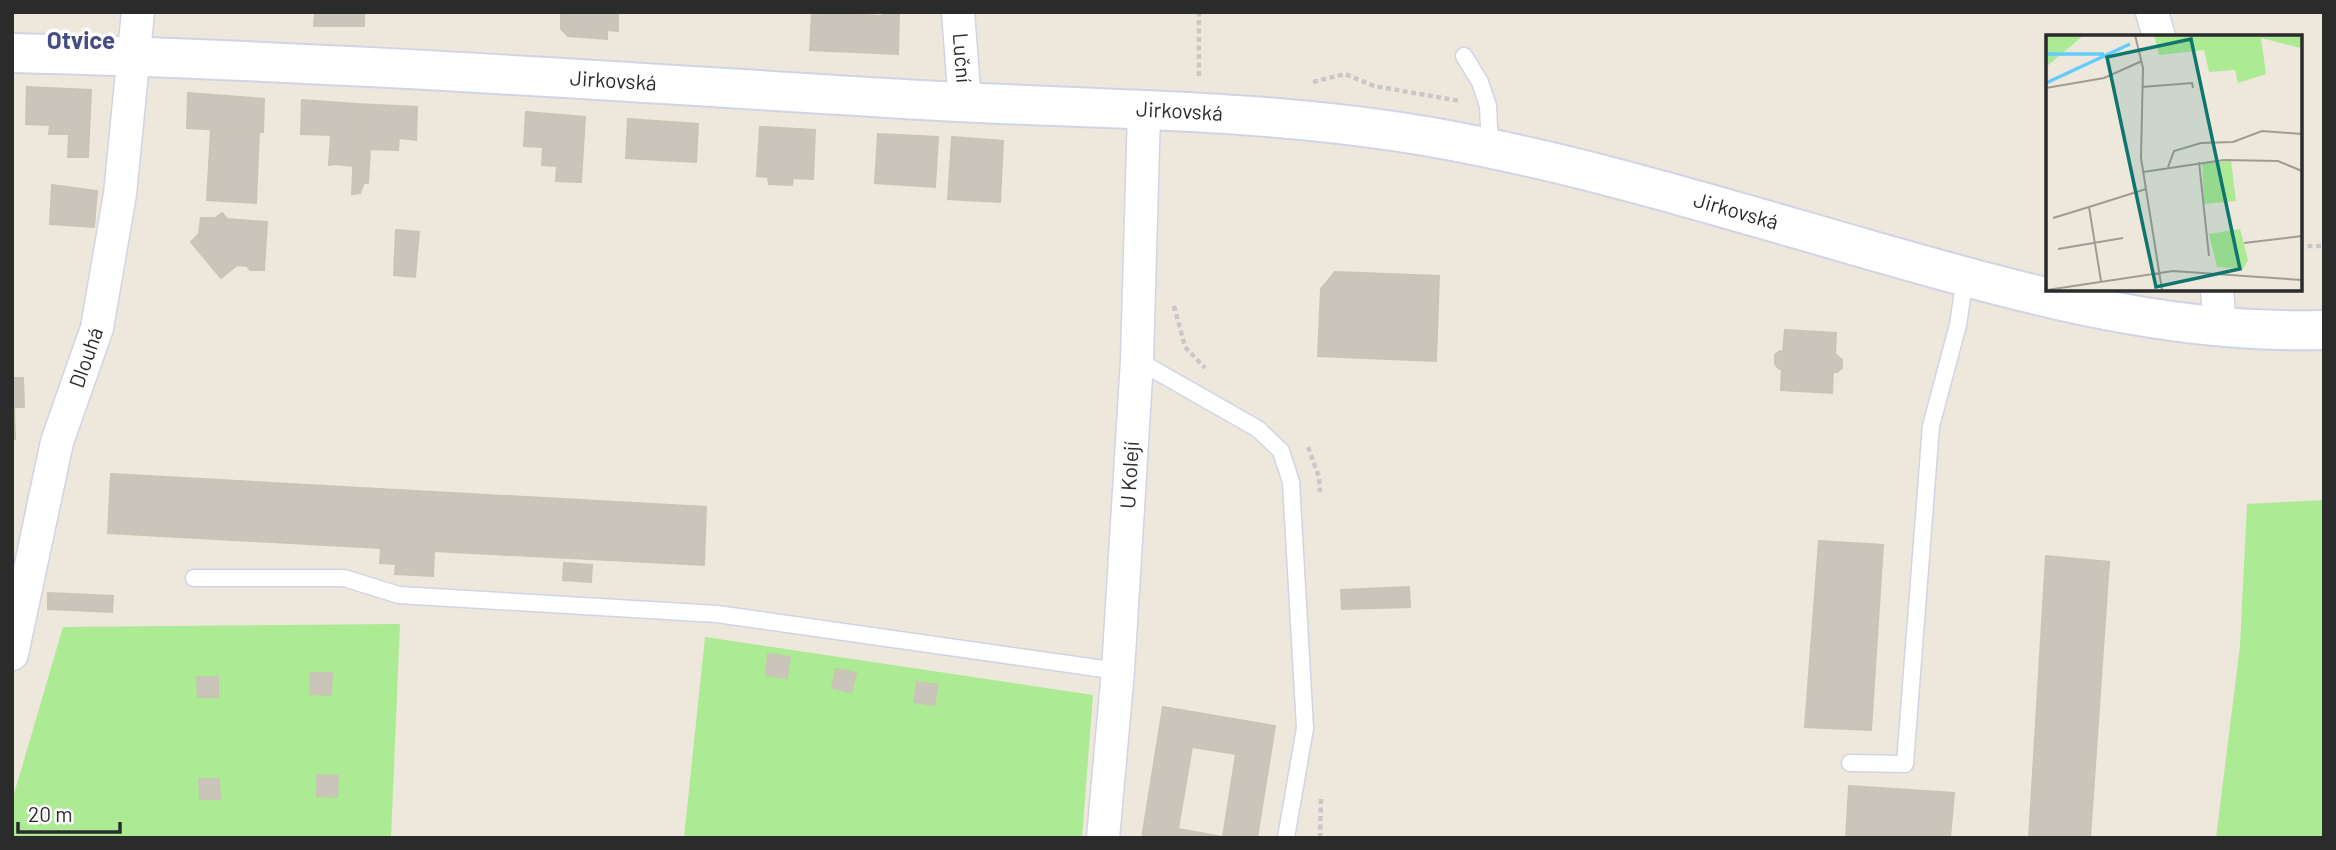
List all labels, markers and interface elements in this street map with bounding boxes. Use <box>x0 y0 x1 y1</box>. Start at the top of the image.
district label: Otvice <box>47 25 115 54</box>
street label: Luční <box>949 32 977 84</box>
inset map <box>2046 35 2301 290</box>
street label: Jirkovská <box>569 64 657 95</box>
street label: Jirkovská <box>1136 95 1224 125</box>
street label: Jirkovská <box>1691 186 1782 234</box>
street label: Dlouhá <box>63 324 107 391</box>
street label: U Kolejí <box>1114 440 1143 509</box>
scale bar <box>18 790 119 834</box>
text: 20 m <box>28 801 73 826</box>

